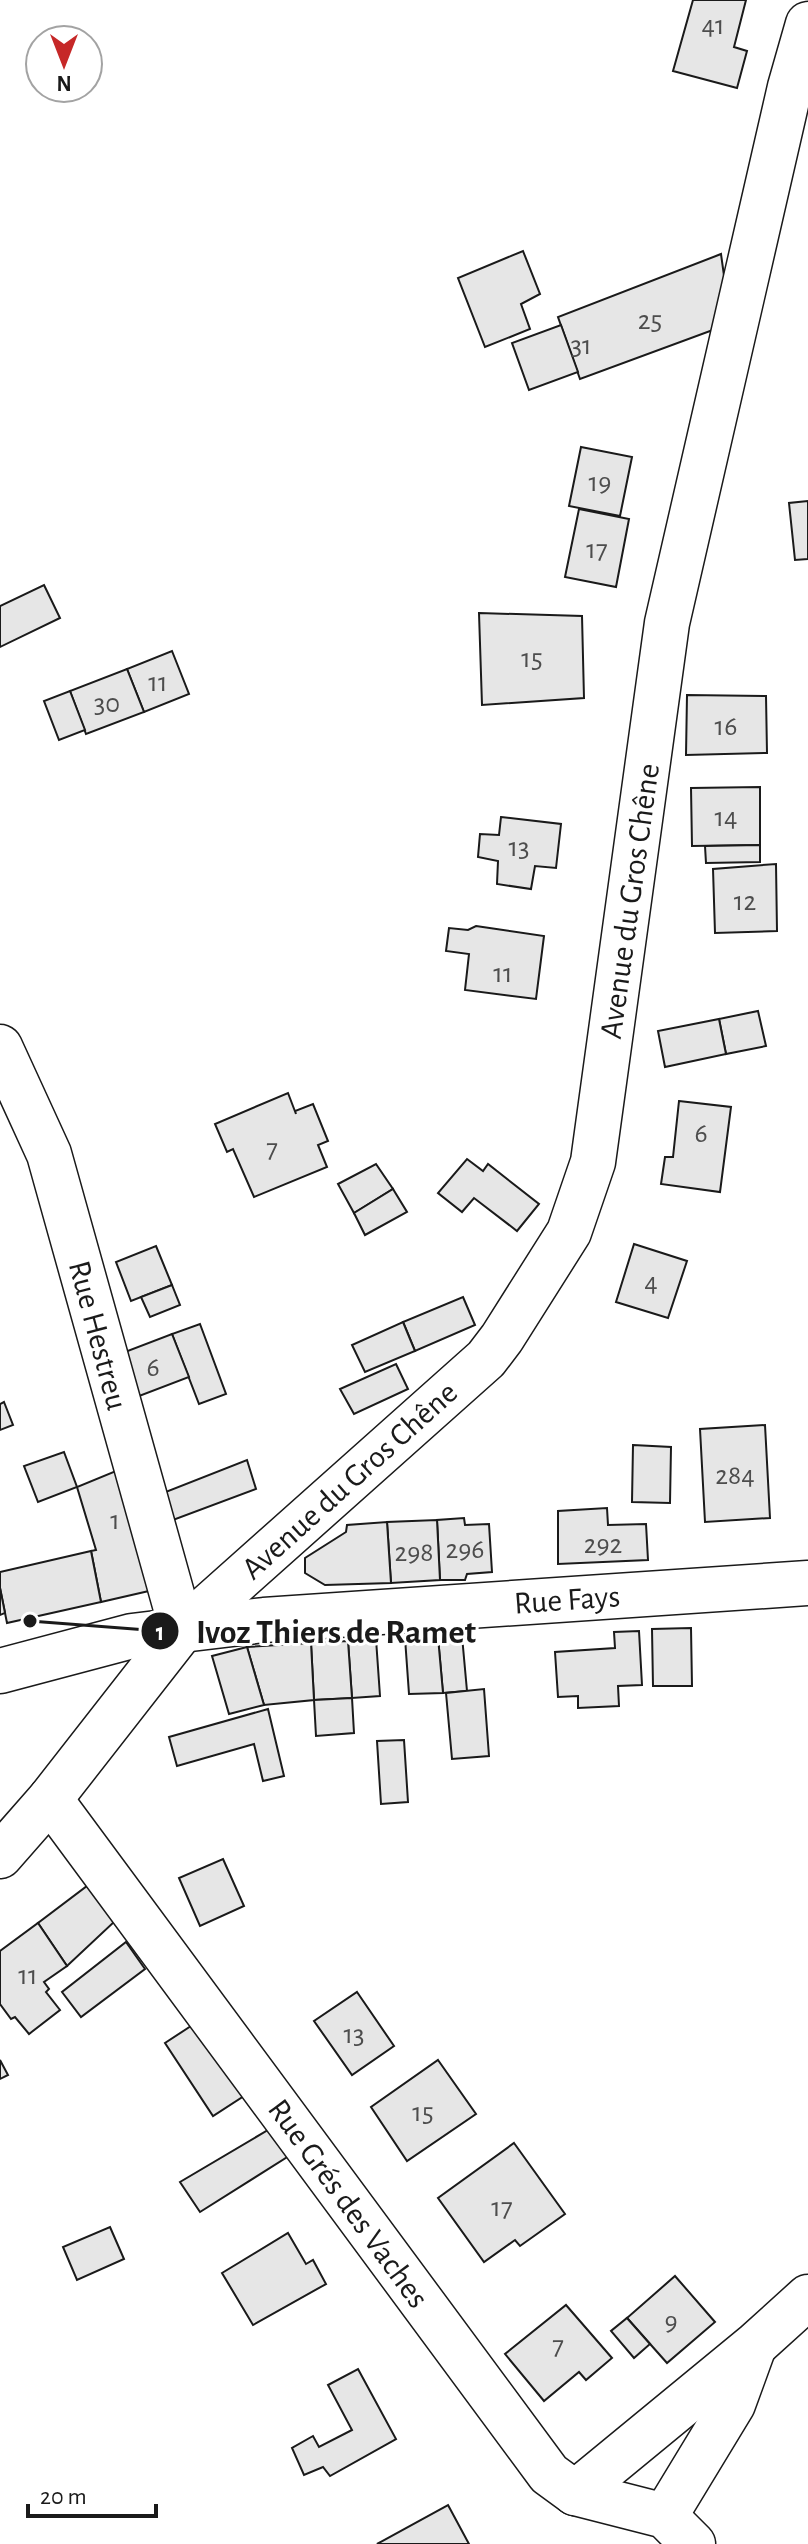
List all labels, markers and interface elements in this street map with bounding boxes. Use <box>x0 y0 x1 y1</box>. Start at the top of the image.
house number: 41 <box>701 12 725 40</box>
north arrow <box>24 24 104 104</box>
text: N <box>56 72 72 94</box>
house number: 25 <box>638 307 662 335</box>
house number: 31 <box>570 332 592 360</box>
house number: 19 <box>589 469 611 497</box>
house number: 17 <box>586 536 608 564</box>
house number: 15 <box>521 645 543 673</box>
house number: 11 <box>148 669 168 697</box>
house number: 30 <box>94 690 120 718</box>
house number: 16 <box>715 713 737 741</box>
street label: Avenue du Gros Chêne <box>595 761 665 1041</box>
house number: 14 <box>714 804 738 832</box>
house number: 13 <box>508 834 530 862</box>
house number: 12 <box>734 888 756 916</box>
house number: 11 <box>493 960 513 988</box>
house number: 6 <box>694 1120 708 1148</box>
house number: 7 <box>266 1135 278 1163</box>
street label: Rue Hestreu <box>63 1257 133 1413</box>
house number: 4 <box>644 1269 658 1297</box>
house number: 6 <box>146 1354 160 1382</box>
street label: Avenue du Gros Chêne <box>236 1376 464 1586</box>
house number: 284 <box>715 1462 755 1490</box>
house number: 1 <box>110 1507 120 1535</box>
house number: 292 <box>584 1531 622 1559</box>
house number: 296 <box>445 1536 485 1564</box>
house number: 298 <box>394 1539 434 1567</box>
street label: Rue Fays <box>513 1580 621 1620</box>
callout: Ivoz Thiers de Ramet <box>140 1602 493 1660</box>
text: Ivoz Thiers de Ramet <box>196 1616 477 1650</box>
text: 1 <box>156 1621 164 1645</box>
house number: 11 <box>18 1962 38 1990</box>
house number: 13 <box>343 2021 365 2049</box>
street label: Rue Grés des Vaches <box>262 2093 434 2314</box>
house number: 15 <box>412 2099 434 2127</box>
house number: 17 <box>491 2194 513 2222</box>
house number: 9 <box>664 2308 678 2336</box>
house number: 7 <box>552 2332 564 2360</box>
scale bar <box>28 2468 156 2518</box>
text: 20 m <box>40 2485 87 2509</box>

